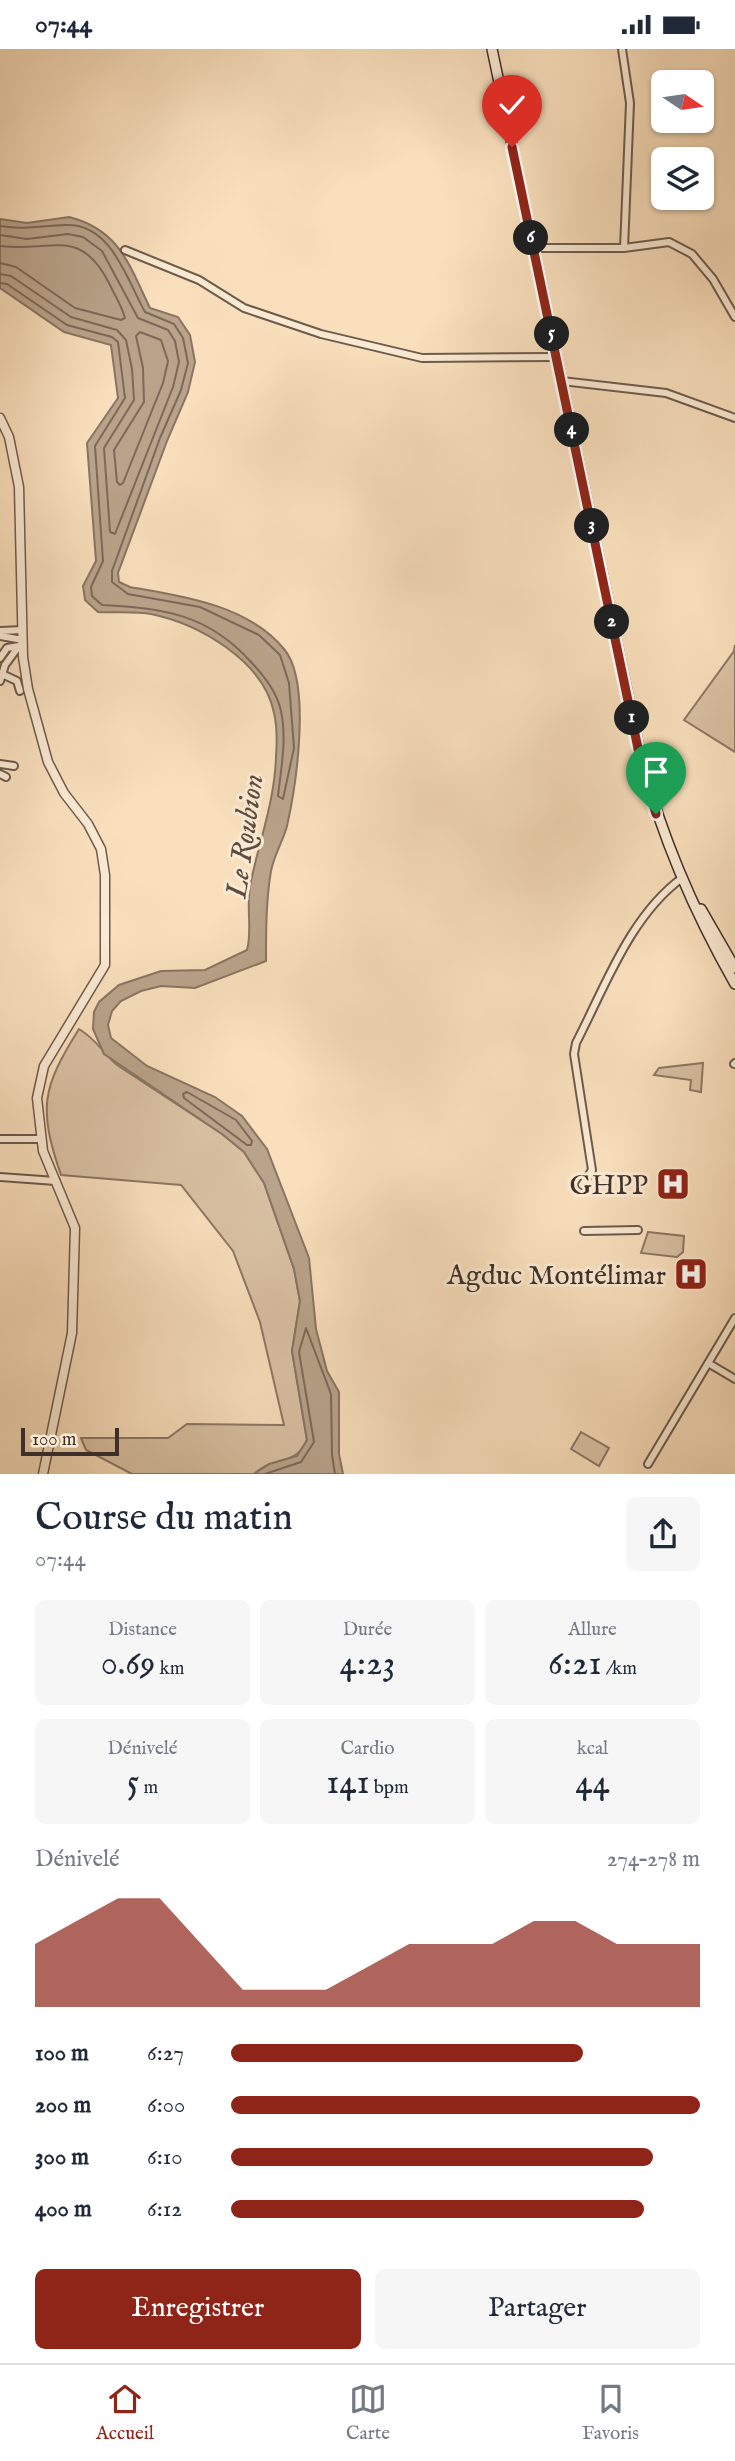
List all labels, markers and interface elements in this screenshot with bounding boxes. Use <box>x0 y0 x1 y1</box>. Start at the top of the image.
text: 07:44 <box>35 8 92 41</box>
north arrow <box>651 70 714 133</box>
map controls <box>651 70 714 210</box>
pin <box>482 75 542 147</box>
icon: check <box>493 86 531 124</box>
button: layers <box>651 147 714 210</box>
pin: 6 <box>514 221 548 255</box>
text: 6 <box>526 225 535 249</box>
pin: 5 <box>534 317 570 351</box>
text: 5 <box>548 321 555 345</box>
pin: 4 <box>554 413 590 447</box>
text: 4 <box>567 417 576 441</box>
pin: 3 <box>574 509 610 543</box>
text: 3 <box>588 513 595 537</box>
pin: 2 <box>594 605 630 639</box>
text: 2 <box>607 609 616 633</box>
pin: 1 <box>614 701 650 735</box>
text: 1 <box>628 705 635 729</box>
pin <box>626 742 686 814</box>
icon: arrive <box>637 753 675 791</box>
water label: Le Roubion <box>218 772 274 902</box>
hospital icon: GHPP <box>654 1165 692 1203</box>
place label: GHPP <box>569 1169 648 1204</box>
hospital icon: Agduc Montélimar <box>672 1255 710 1293</box>
place label: Agduc Montélimar <box>446 1259 666 1294</box>
scale bar <box>21 1425 119 1457</box>
text: 100 m <box>32 1428 76 1452</box>
text: Course du matin <box>35 1495 293 1543</box>
button: share <box>626 1497 700 1571</box>
text: 07:44 <box>35 1545 86 1574</box>
text: Distance <box>108 1618 177 1642</box>
text: Durée <box>343 1618 392 1642</box>
text: Allure <box>568 1618 617 1642</box>
text: 0.69 <box>101 1642 155 1687</box>
text: 4:23 <box>340 1642 395 1687</box>
text: 6:21 <box>548 1642 602 1687</box>
text: km <box>155 1657 184 1681</box>
text: /km <box>602 1657 637 1681</box>
text: Dénivelé <box>108 1737 177 1761</box>
text: Cardio <box>340 1737 395 1761</box>
text: kcal <box>577 1737 608 1761</box>
text: 5 <box>127 1761 139 1806</box>
text: 141 <box>326 1761 370 1806</box>
text: 44 <box>575 1761 610 1806</box>
text: m <box>139 1776 158 1800</box>
text: bpm <box>370 1776 409 1800</box>
text: Dénivelé <box>35 1845 120 1874</box>
text: 274–278 m <box>607 1845 700 1874</box>
text: 100 m <box>35 2039 89 2068</box>
text: 6:27 <box>147 2039 184 2068</box>
text: 200 m <box>35 2091 91 2120</box>
text: 6:00 <box>147 2091 185 2120</box>
text: 300 m <box>35 2143 89 2172</box>
text: 6:10 <box>147 2143 183 2172</box>
text: 400 m <box>35 2195 92 2224</box>
text: 6:12 <box>147 2195 182 2224</box>
button: Enregistrer <box>35 2269 361 2349</box>
button: Partager <box>375 2269 700 2349</box>
tab: Accueil <box>96 2380 154 2446</box>
tab: Carte <box>346 2380 390 2446</box>
tab: Favoris <box>582 2380 639 2446</box>

